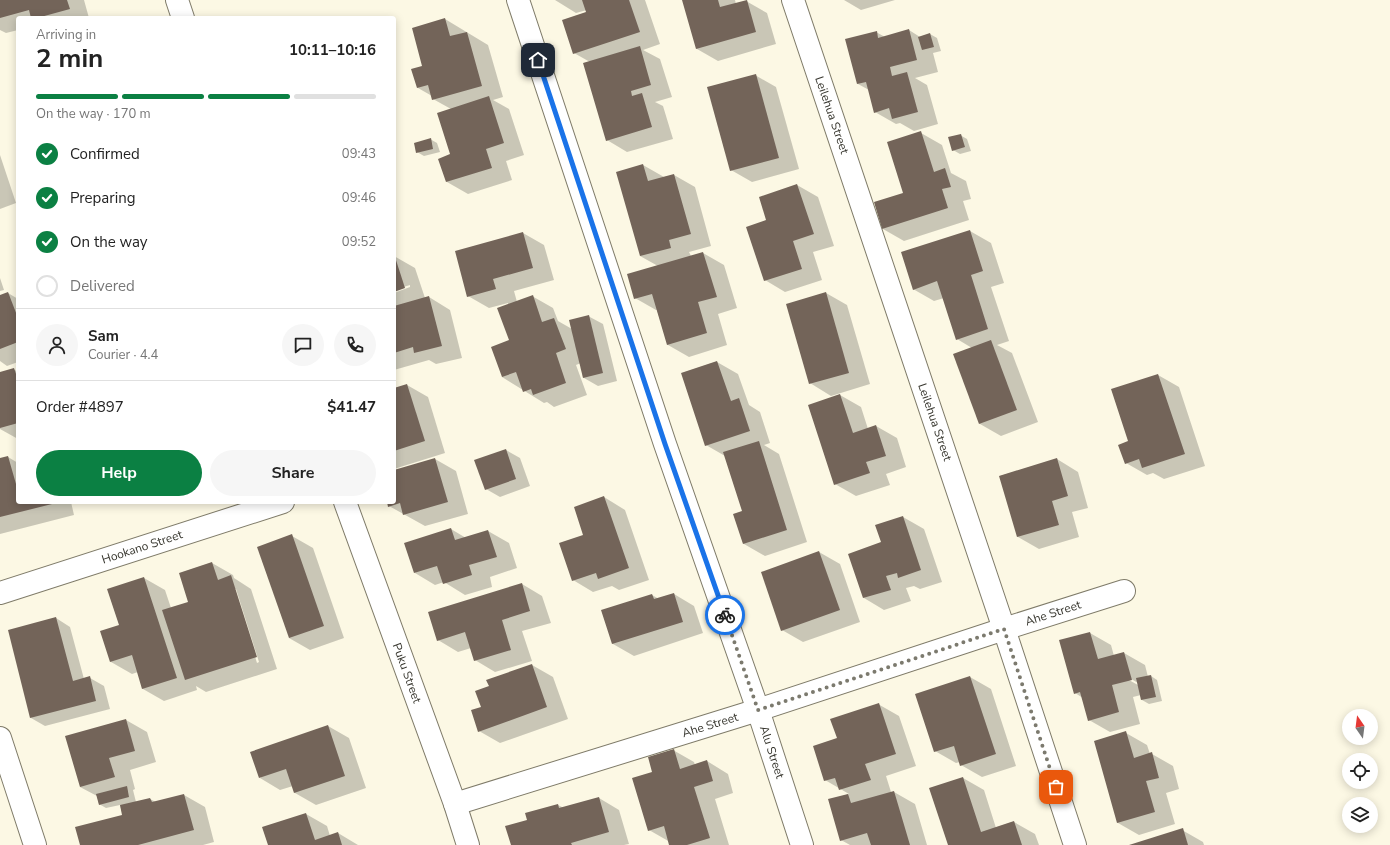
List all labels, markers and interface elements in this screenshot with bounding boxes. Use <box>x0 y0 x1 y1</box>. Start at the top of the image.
text: Arriving in <box>36 26 96 44</box>
text: 10:11–10:16 <box>289 40 376 60</box>
text: 2 min <box>36 41 103 76</box>
pin <box>521 43 555 77</box>
icon: home <box>527 49 549 71</box>
street label: Leilehua Street <box>811 74 853 157</box>
text: On the way · 170 m <box>36 105 151 123</box>
icon: check <box>36 143 58 165</box>
text: Confirmed <box>70 144 140 164</box>
text: 09:43 <box>342 145 376 163</box>
icon: check <box>36 187 58 209</box>
text: Preparing <box>70 188 135 208</box>
text: 09:46 <box>342 189 376 207</box>
icon: check <box>36 231 58 253</box>
text: On the way <box>70 232 148 252</box>
text: 09:52 <box>342 233 376 251</box>
text: Delivered <box>70 276 135 296</box>
button: person <box>36 324 78 366</box>
button: chat <box>282 324 324 366</box>
button: phone <box>334 324 376 366</box>
text: Sam <box>88 326 119 346</box>
text: Courier · 4.4 <box>88 346 158 364</box>
street label: Leilehua Street <box>914 381 956 464</box>
text: Order #4897 <box>36 397 124 417</box>
text: $41.47 <box>327 397 376 417</box>
button: Help <box>36 450 202 496</box>
button: Share <box>210 450 376 496</box>
street label: Hookano Street <box>100 526 185 568</box>
courier <box>705 595 745 635</box>
street label: Ahe Street <box>1023 596 1084 630</box>
icon: bike <box>714 604 736 626</box>
street label: Puku Street <box>389 641 426 706</box>
street label: Ahe Street <box>680 709 741 741</box>
north arrow <box>1342 709 1378 745</box>
map controls <box>1342 709 1378 833</box>
street label: Alu Street <box>756 723 788 781</box>
button: locate <box>1342 753 1378 789</box>
pin <box>1039 770 1073 804</box>
icon: bag <box>1045 776 1067 798</box>
button: layers <box>1342 797 1378 833</box>

